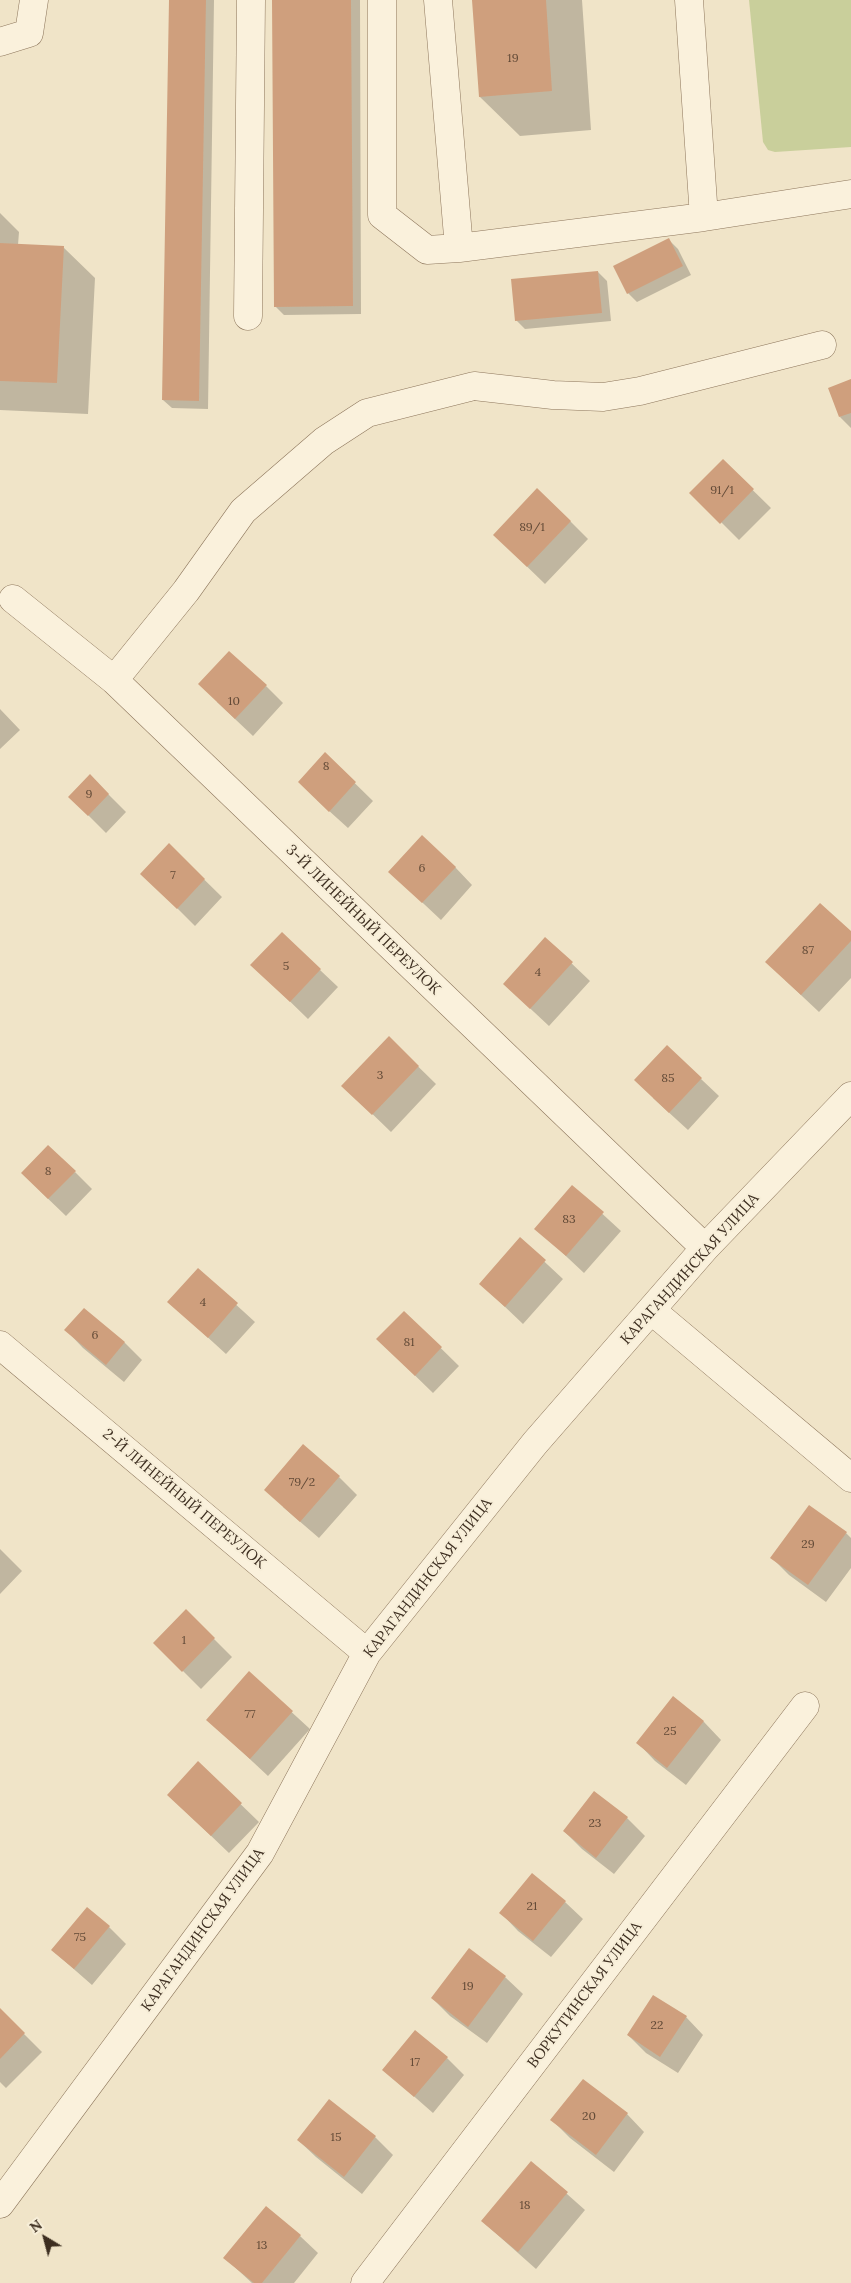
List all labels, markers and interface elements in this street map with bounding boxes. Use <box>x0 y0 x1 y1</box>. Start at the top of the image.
house number: 19 <box>507 52 519 66</box>
house number: 91/1 <box>710 484 734 498</box>
house number: 89/1 <box>519 521 545 535</box>
house number: 10 <box>228 695 240 709</box>
house number: 8 <box>323 760 329 774</box>
house number: 9 <box>86 788 92 802</box>
street label: 3-Й ЛИНЕЙНЫЙ ПЕРЕУЛОК <box>282 841 444 999</box>
house number: 6 <box>419 862 425 876</box>
house number: 7 <box>170 869 176 883</box>
house number: 87 <box>802 944 814 958</box>
house number: 5 <box>283 960 289 974</box>
house number: 4 <box>535 966 541 980</box>
house number: 3 <box>377 1069 383 1083</box>
house number: 85 <box>661 1072 675 1086</box>
house number: 8 <box>45 1165 51 1179</box>
street label: КАРАГАНДИНСКАЯ УЛИЦА <box>617 1190 763 1348</box>
house number: 83 <box>562 1213 576 1227</box>
house number: 4 <box>200 1296 206 1310</box>
house number: 6 <box>92 1329 98 1343</box>
house number: 81 <box>403 1336 415 1350</box>
street label: 2-Й ЛИНЕЙНЫЙ ПЕРЕУЛОК <box>99 1425 269 1573</box>
house number: 79/2 <box>289 1476 315 1490</box>
street label: КАРАГАНДИНСКАЯ УЛИЦА <box>360 1495 496 1661</box>
house number: 29 <box>801 1538 815 1552</box>
house number: 1 <box>182 1634 186 1648</box>
house number: 77 <box>244 1708 256 1722</box>
house number: 25 <box>664 1725 676 1739</box>
house number: 23 <box>589 1817 601 1831</box>
street label: КАРАГАНДИНСКАЯ УЛИЦА <box>138 1845 268 2015</box>
house number: 21 <box>527 1900 537 1914</box>
street label: ВОРКУТИНСКАЯ УЛИЦА <box>524 1918 646 2072</box>
house number: 75 <box>74 1931 86 1945</box>
house number: 19 <box>462 1980 474 1994</box>
house number: 22 <box>651 2019 663 2033</box>
house number: 17 <box>410 2056 420 2070</box>
house number: 20 <box>582 2110 596 2124</box>
house number: 15 <box>331 2131 341 2145</box>
house number: 18 <box>519 2199 531 2213</box>
north arrow <box>20 2213 70 2263</box>
text: N <box>26 2216 46 2236</box>
house number: 13 <box>256 2239 268 2253</box>

